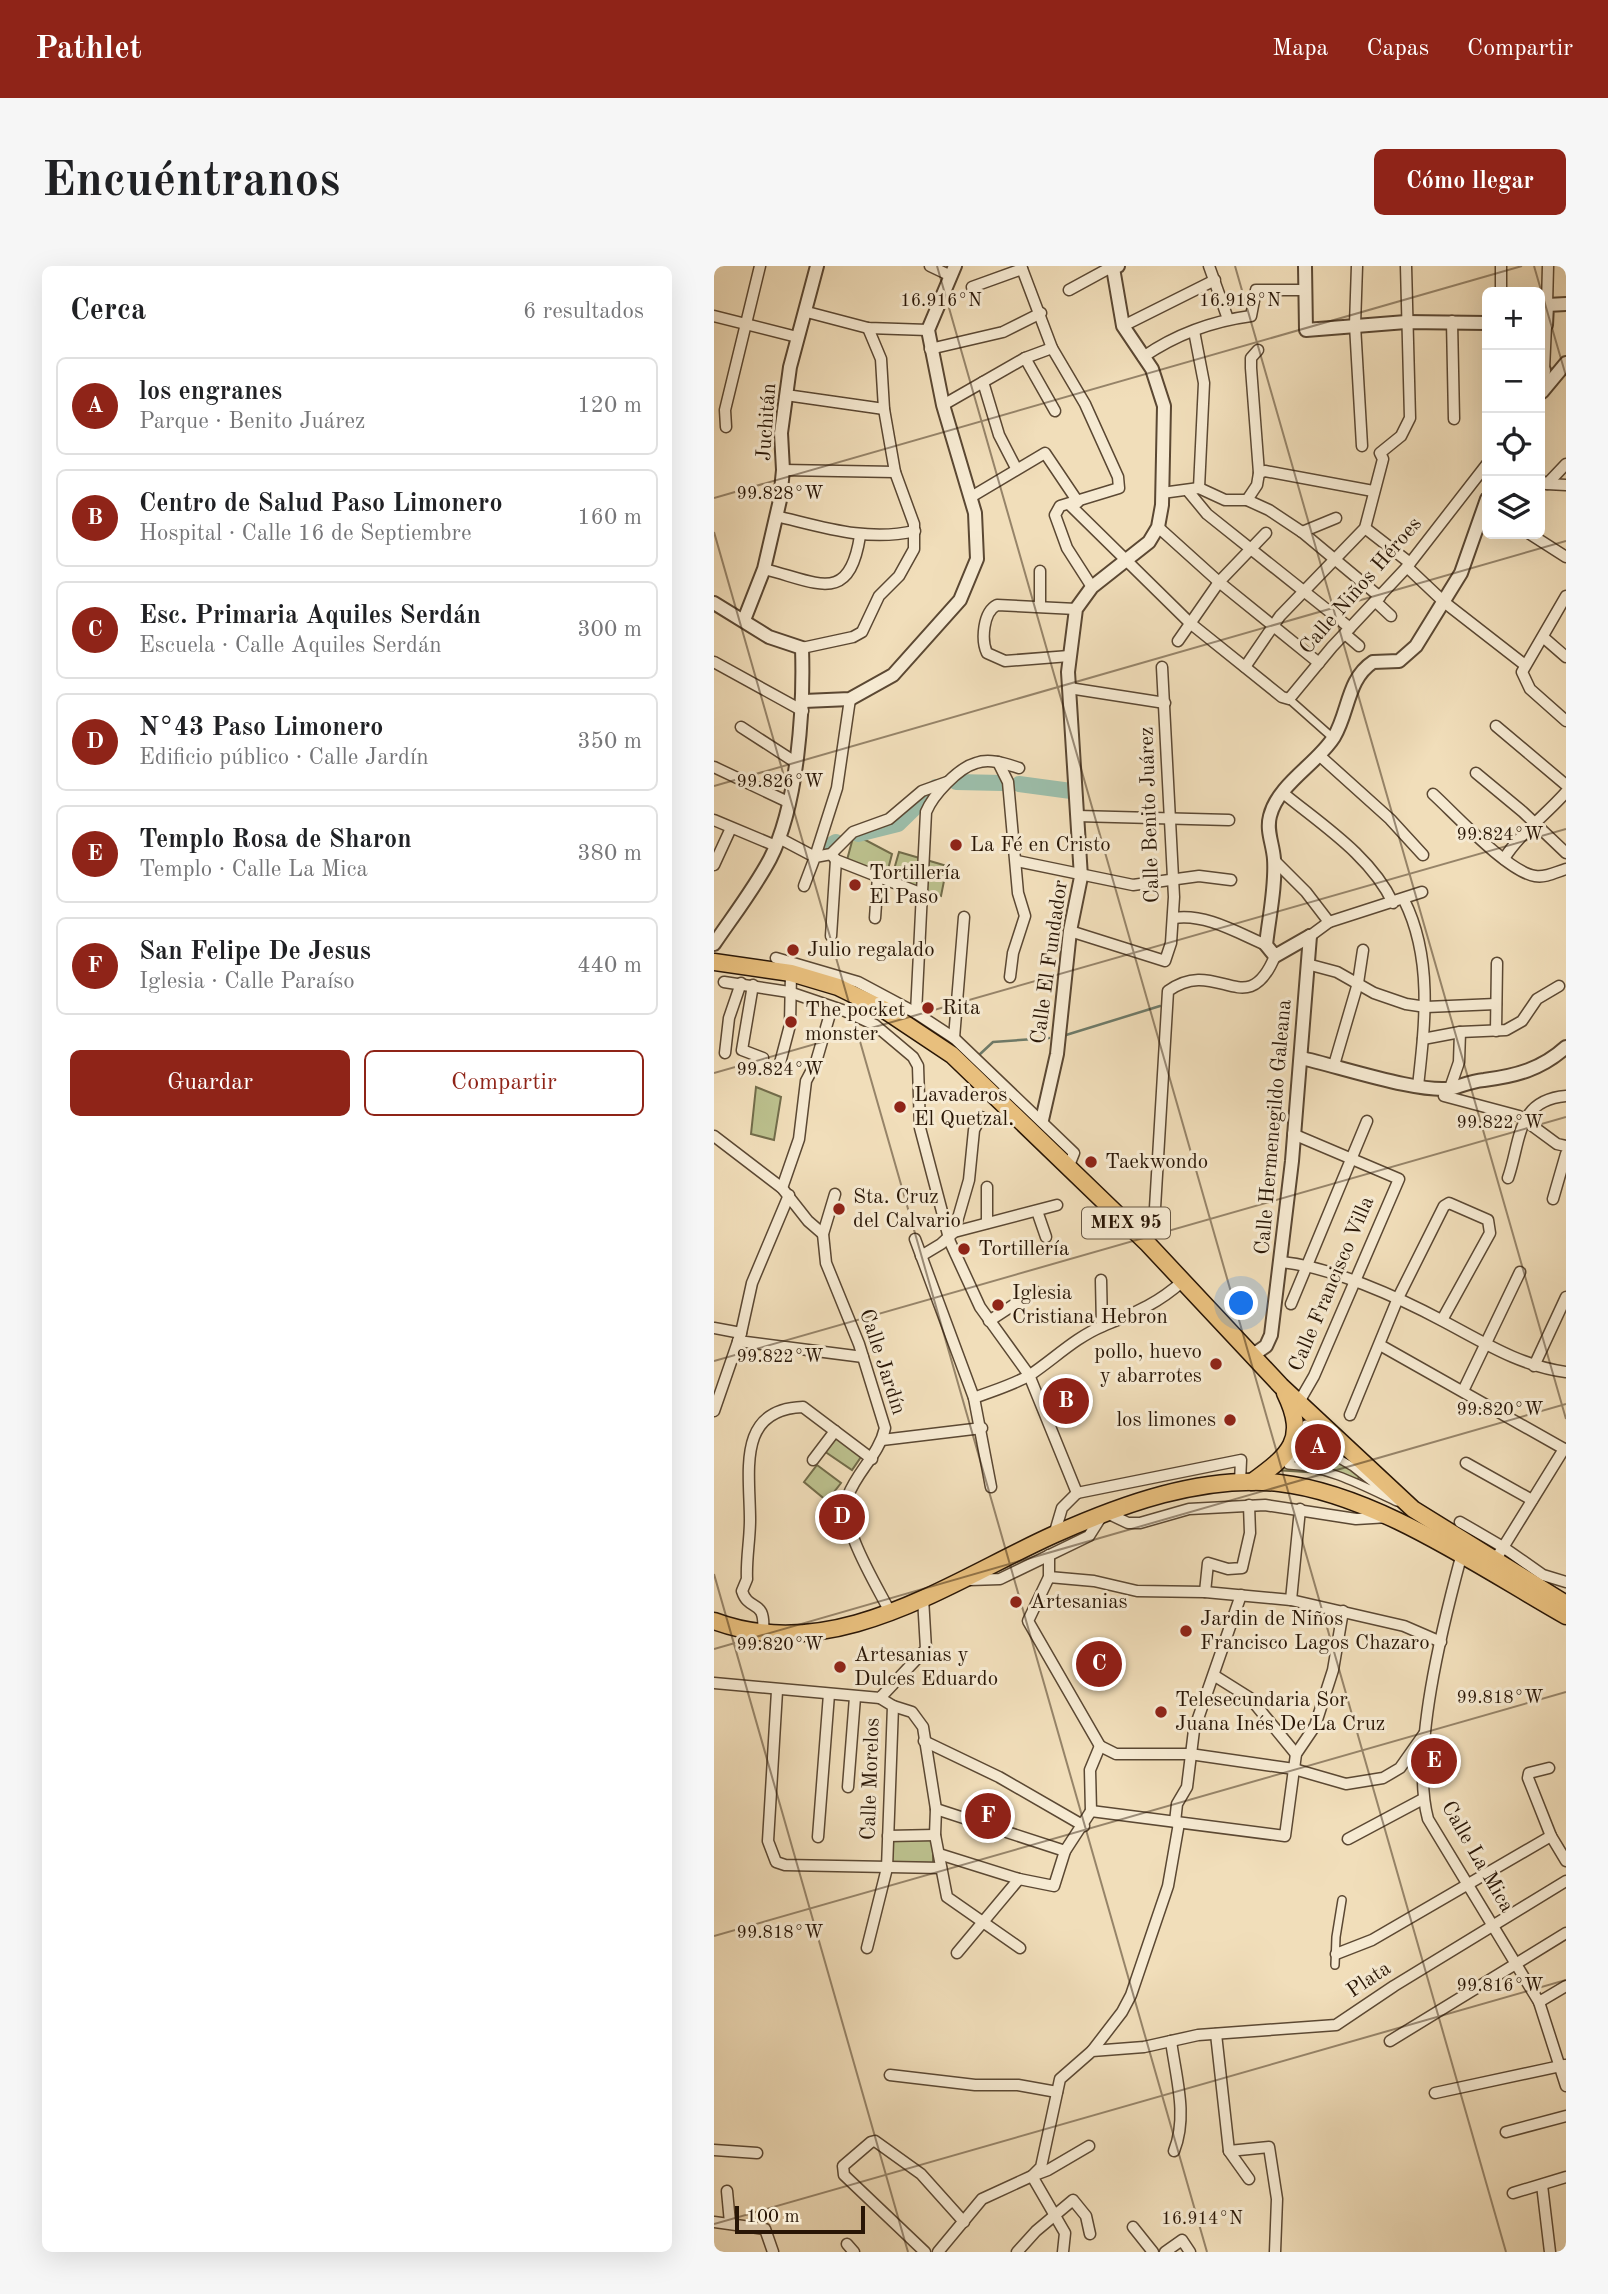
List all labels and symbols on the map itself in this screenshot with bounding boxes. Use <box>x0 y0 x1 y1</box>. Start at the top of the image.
text: 16.916°N <box>900 292 982 310</box>
text: 16.918°N <box>1199 292 1281 310</box>
street label: Juchitán <box>754 382 780 462</box>
text: 99.828°W <box>737 485 823 503</box>
street label: Calle Niños Héroes <box>1296 513 1426 659</box>
street label: Calle Benito Juárez <box>1136 726 1164 904</box>
text: 99.826°W <box>737 773 823 791</box>
text: 99.824°W <box>1457 826 1543 844</box>
place label: La Fé en Cristo <box>970 835 1111 856</box>
marker: La Fé en Cristo <box>948 837 964 853</box>
place label: Tortillería El Paso <box>869 863 960 908</box>
marker: Tortillería El Paso <box>847 877 863 893</box>
street label: Calle El Fundador <box>1028 878 1072 1045</box>
place label: Julio regalado <box>807 940 935 961</box>
marker: Julio regalado <box>785 942 801 958</box>
place label: Rita <box>942 998 980 1019</box>
street label: Calle Hermenegildo Galeana <box>1252 998 1296 1256</box>
place label: The pocket monster <box>805 1000 905 1045</box>
marker: Rita <box>920 1000 936 1016</box>
marker: The pocket monster <box>783 1014 799 1030</box>
text: 99.824°W <box>737 1061 823 1079</box>
place label: Lavaderos El Quetzal. <box>914 1085 1014 1130</box>
marker: Lavaderos El Quetzal. <box>892 1099 908 1115</box>
text: 99.822°W <box>1457 1114 1543 1132</box>
place label: Taekwondo <box>1105 1152 1208 1173</box>
marker: Taekwondo <box>1083 1154 1099 1170</box>
place label: Sta. Cruz del Calvario <box>853 1187 961 1232</box>
street label: Calle Francisco Villa <box>1286 1193 1378 1375</box>
marker: Sta. Cruz del Calvario <box>831 1201 847 1217</box>
road number: MEX 95 <box>1082 1208 1170 1239</box>
place label: Tortillería <box>978 1239 1069 1260</box>
marker: Tortillería <box>956 1241 972 1257</box>
place label: Iglesia Cristiana Hebron <box>1012 1283 1168 1328</box>
your location <box>1224 1286 1258 1320</box>
marker: Iglesia Cristiana Hebron <box>990 1297 1006 1313</box>
street label: Calle Jardín <box>855 1307 909 1417</box>
place label: pollo, huevo y abarrotes <box>1094 1342 1202 1387</box>
text: 99.822°W <box>737 1348 823 1366</box>
marker: pollo, huevo y abarrotes <box>1208 1356 1224 1372</box>
pin: B <box>1043 1375 1089 1427</box>
text: 99.820°W <box>1457 1401 1543 1419</box>
place label: los limones <box>1116 1410 1216 1431</box>
marker: los limones <box>1222 1412 1238 1428</box>
pin: A <box>1295 1421 1341 1473</box>
pin: D <box>819 1491 865 1543</box>
place label: Artesanias <box>1030 1592 1128 1613</box>
marker: Artesanias <box>1008 1594 1024 1610</box>
place label: Jardin de Niños Francisco Lagos Chazaro <box>1200 1609 1430 1654</box>
marker: Jardin de Niños Francisco Lagos Chazaro <box>1178 1623 1194 1639</box>
text: 99.820°W <box>737 1636 823 1654</box>
pin: C <box>1076 1638 1122 1690</box>
place label: Artesanias y Dulces Eduardo <box>854 1645 998 1690</box>
marker: Artesanias y Dulces Eduardo <box>832 1659 848 1675</box>
text: 99.818°W <box>1457 1689 1543 1707</box>
place label: Telesecundaria Sor Juana Inés De La Cruz <box>1175 1690 1385 1735</box>
marker: Telesecundaria Sor Juana Inés De La Cruz <box>1153 1704 1169 1720</box>
street label: Calle Morelos <box>858 1717 884 1841</box>
pin: E <box>1411 1735 1457 1787</box>
pin: F <box>965 1790 1011 1842</box>
street label: Calle La Mica <box>1437 1798 1517 1916</box>
text: 99.818°W <box>737 1924 823 1942</box>
street label: Plata <box>1343 1958 1395 2002</box>
text: 99.816°W <box>1457 1977 1543 1995</box>
scale bar <box>735 2203 864 2235</box>
text: 16.914°N <box>1161 2210 1243 2228</box>

